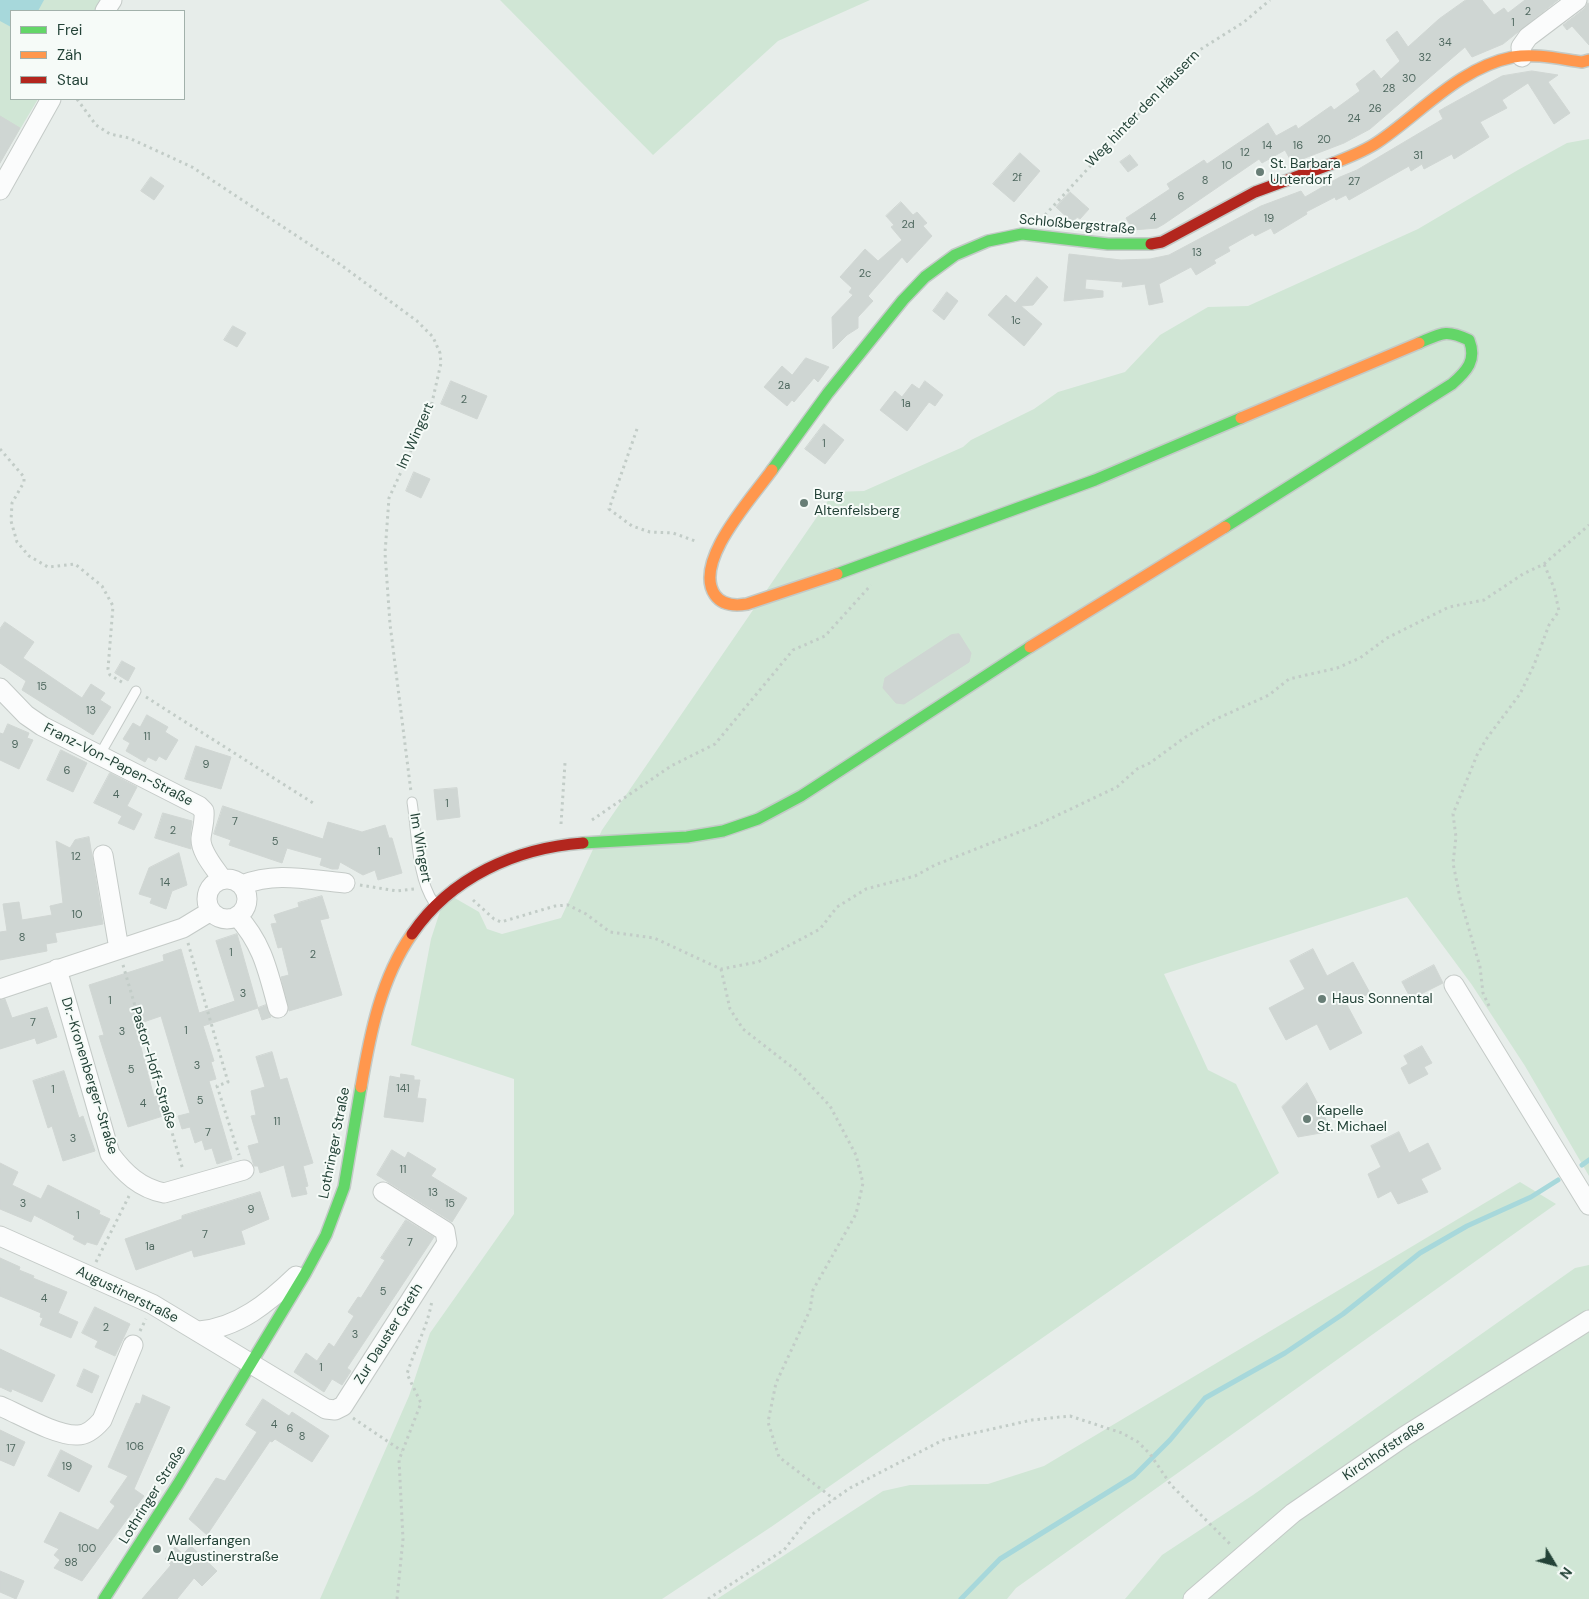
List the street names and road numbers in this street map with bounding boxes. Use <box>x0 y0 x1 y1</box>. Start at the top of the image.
street label: Weg hinter den Häusern <box>1083 47 1203 171</box>
street label: Schloßbergstraße <box>1018 212 1136 238</box>
street label: Im Wingert <box>394 400 438 472</box>
street label: Franz-Von-Papen-Straße <box>41 720 195 810</box>
street label: Im Wingert <box>406 812 434 884</box>
street label: Dr.-Kronenberger-Straße <box>57 995 121 1157</box>
street label: Pastor-Hoff-Straße <box>126 1005 180 1131</box>
street label: Lothringer Straße <box>316 1086 354 1200</box>
street label: Augustinerstraße <box>73 1263 181 1327</box>
street label: Zur Dauster Greth <box>351 1281 427 1387</box>
street label: Kirchhofstraße <box>1340 1417 1428 1485</box>
street label: Lothringer Straße <box>116 1443 190 1547</box>

